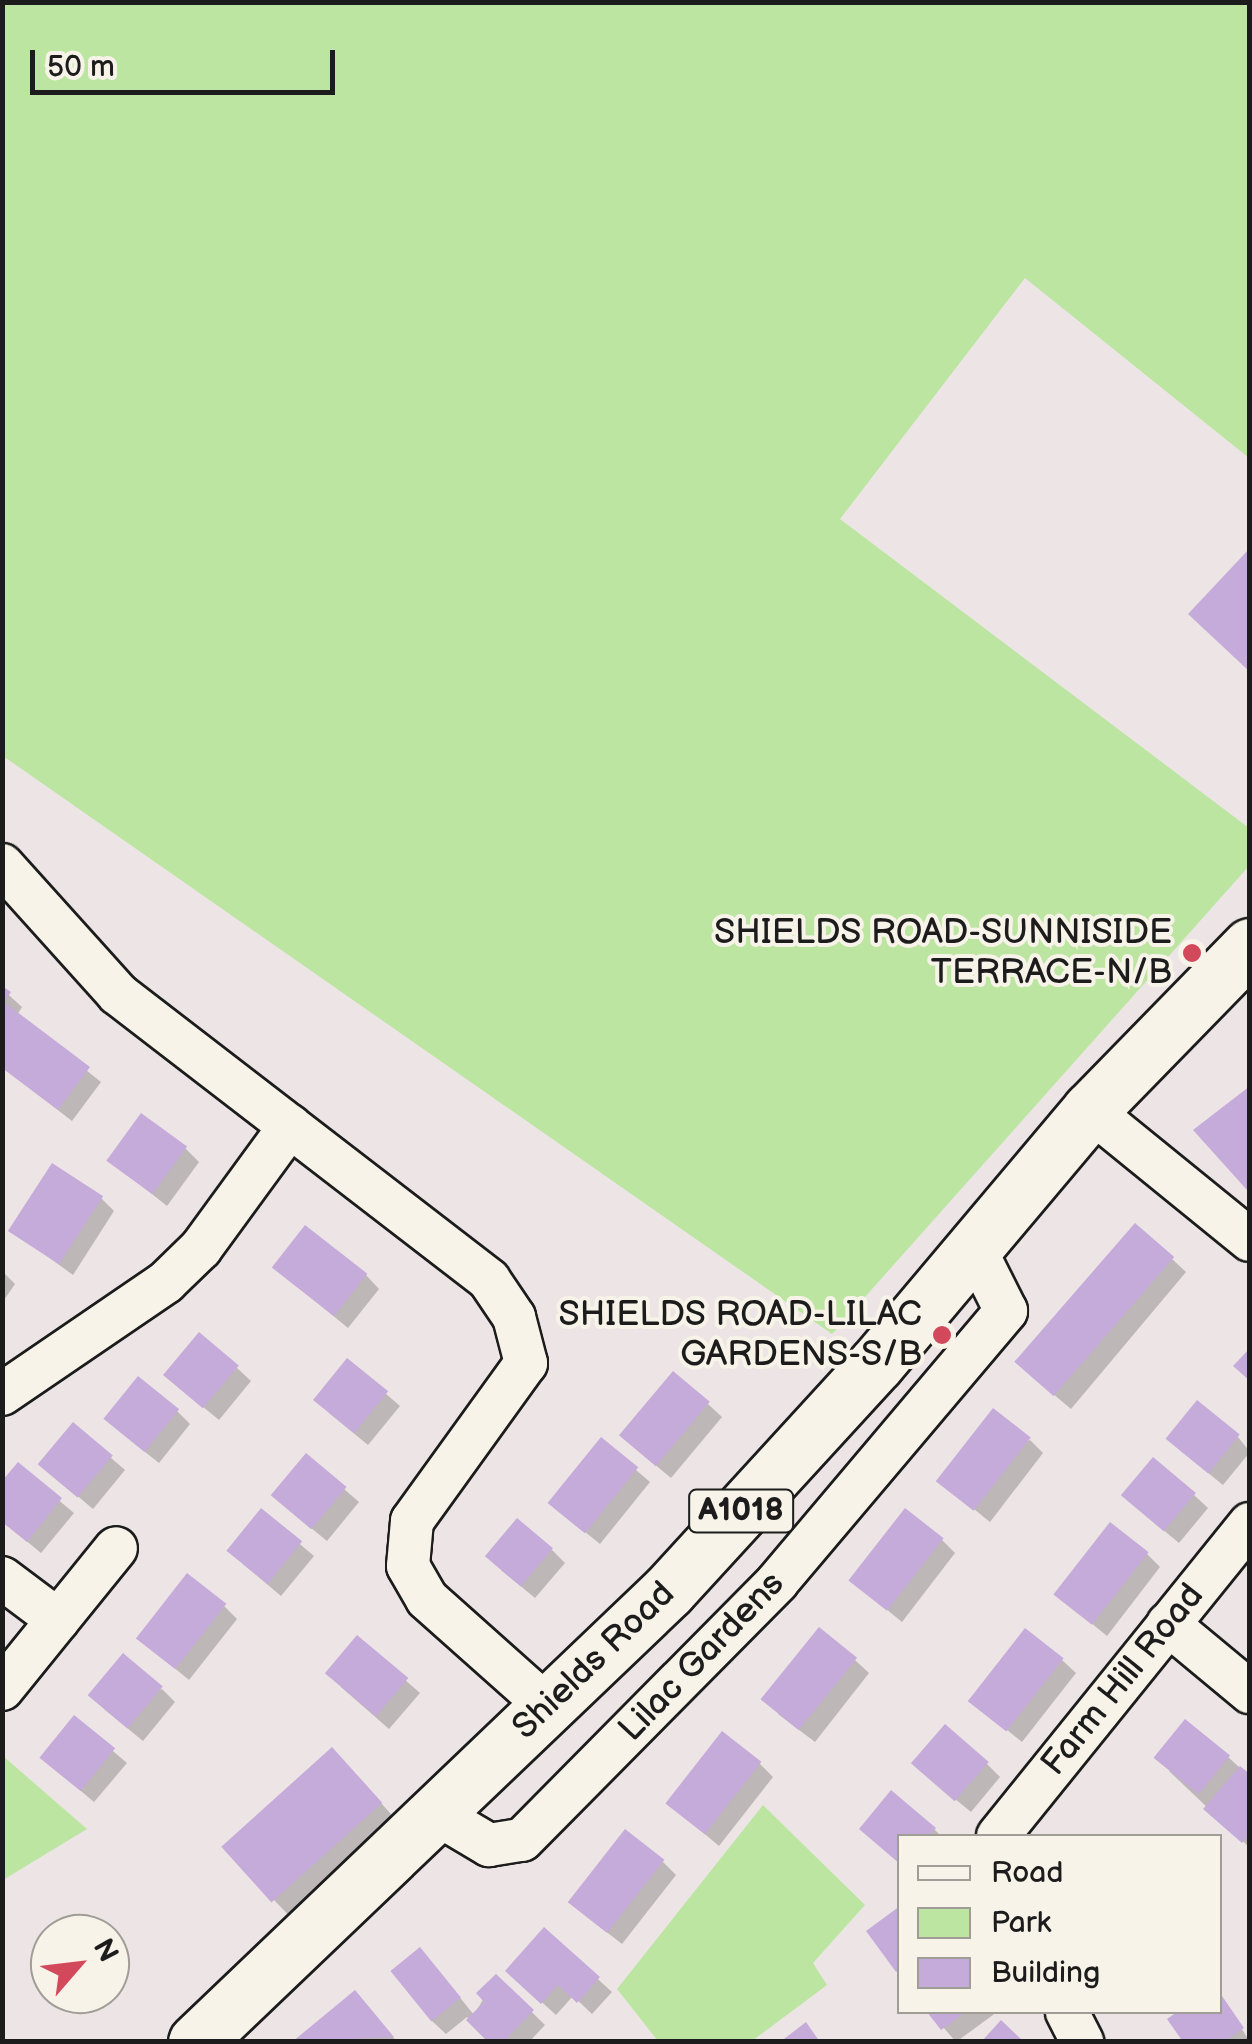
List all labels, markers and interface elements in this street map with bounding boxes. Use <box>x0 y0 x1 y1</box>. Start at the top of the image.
scale bar <box>35 30 340 92</box>
text: 50 m <box>47 49 115 85</box>
place label: SHIELDS ROAD-SUNNISIDE TERRACE-N/B <box>714 912 1172 994</box>
marker: SHIELDS ROAD-SUNNISIDE TERRACE-N/B <box>1181 942 1203 964</box>
place label: SHIELDS ROAD-LILAC GARDENS-S/B <box>559 1294 922 1376</box>
marker: SHIELDS ROAD-LILAC GARDENS-S/B <box>931 1324 953 1346</box>
road number: A1018 <box>686 1484 796 1538</box>
street label: Lilac Gardens <box>611 1563 793 1751</box>
street label: Shields Road <box>504 1573 684 1749</box>
street label: Farm Hill Road <box>1033 1576 1213 1784</box>
legend <box>897 1834 1222 2014</box>
text: Road <box>991 1855 1064 1891</box>
text: Park <box>991 1905 1051 1941</box>
north arrow <box>30 1914 130 2014</box>
text: N <box>86 1934 125 1968</box>
text: Building <box>991 1955 1100 1991</box>

